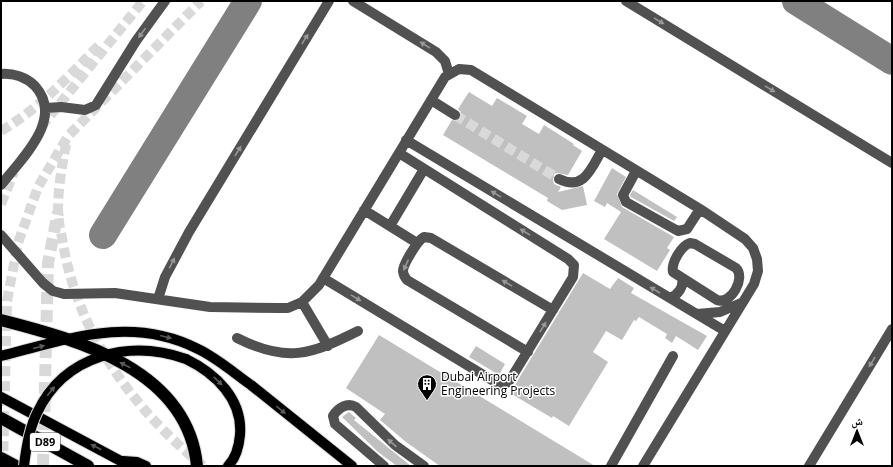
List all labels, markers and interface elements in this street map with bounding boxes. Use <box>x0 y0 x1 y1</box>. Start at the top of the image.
one-way arrow <box>653 18 665 25</box>
one-way arrow <box>138 28 146 38</box>
one-way arrow <box>301 34 309 44</box>
one-way arrow <box>419 42 431 49</box>
one-way arrow <box>764 85 776 92</box>
one-way arrow <box>234 145 241 157</box>
one-way arrow <box>491 190 501 198</box>
one-way arrow <box>520 228 530 236</box>
one-way arrow <box>169 257 176 269</box>
one-way arrow <box>403 259 409 271</box>
one-way arrow <box>501 280 513 287</box>
one-way arrow <box>649 286 661 293</box>
one-way arrow <box>351 294 361 302</box>
one-way arrow <box>539 321 546 333</box>
one-way arrow <box>161 334 173 340</box>
one-way arrow <box>33 344 45 350</box>
one-way arrow <box>868 356 875 368</box>
one-way arrow <box>119 362 131 368</box>
place label: Dubai Airport Engineering Projects <box>441 368 555 399</box>
building icon: Dubai Airport Engineering Projects <box>416 373 438 401</box>
one-way arrow <box>213 376 223 386</box>
one-way arrow <box>47 386 56 396</box>
one-way arrow <box>276 405 287 414</box>
north arrow <box>837 411 877 451</box>
text: ش <box>851 413 863 429</box>
road number: D89 <box>30 433 60 451</box>
one-way arrow <box>387 438 398 447</box>
one-way arrow <box>90 444 101 451</box>

